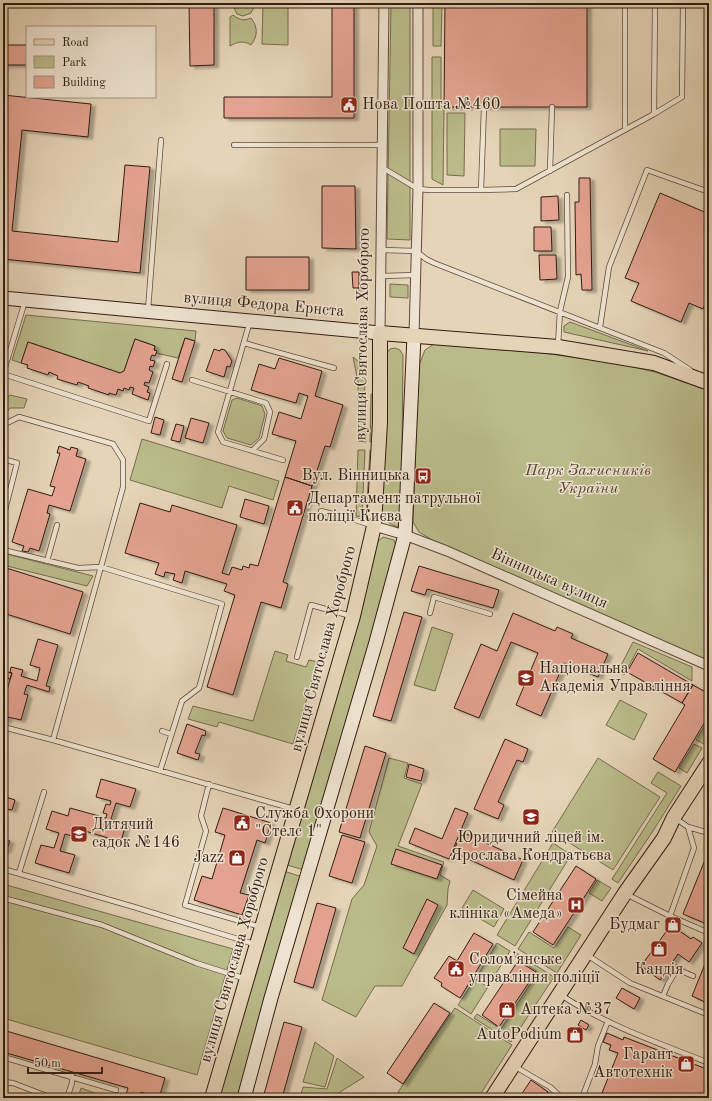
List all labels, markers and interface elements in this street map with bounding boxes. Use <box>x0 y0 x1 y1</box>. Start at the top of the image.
legend <box>26 26 156 98</box>
text: Road <box>62 37 89 49</box>
text: Park <box>62 57 87 69</box>
text: Building <box>62 77 106 89</box>
public building icon: Нова Пошта №460 <box>339 95 359 115</box>
place label: Нова Пошта №460 <box>362 97 500 113</box>
street label: вулиця Святослава Хороброго <box>353 227 373 440</box>
street label: вулиця Федора Ернста <box>183 290 345 320</box>
park label: Парк Захисників України <box>524 463 651 497</box>
bus stop icon: Вул. Вінницька <box>413 466 433 486</box>
place label: Вул. Вінницька <box>302 468 410 484</box>
place label: Департамент патрульної поліції Києва <box>308 491 481 525</box>
public building icon: Департамент патрульної поліції Києва <box>285 498 305 518</box>
street label: вулиця Святослава Хороброго <box>289 544 359 754</box>
street label: Вінницька вулиця <box>488 546 610 612</box>
place label: Національна Академія Управління <box>539 661 691 695</box>
school or university icon: Національна Академія Управління <box>516 668 536 688</box>
place label: Служба Охорони "Стелс 1" <box>255 806 374 840</box>
school or university icon: Юридичний ліцей ім. Ярослава Кондратьєва <box>521 807 541 827</box>
public building icon: Служба Охорони "Стелс 1" <box>232 813 252 833</box>
place label: Дитячий садок №146 <box>92 817 180 851</box>
school or university icon: Дитячий садок №146 <box>69 824 89 844</box>
place label: Юридичний ліцей ім. Ярослава Кондратьєва <box>450 830 612 864</box>
shop icon: Jazz <box>227 848 247 868</box>
place label: Jazz <box>193 850 224 866</box>
street label: вулиця Святослава Хороброго <box>198 856 272 1064</box>
place label: Сімейна клініка «Амеда» <box>449 888 563 922</box>
hospital icon: Сімейна клініка «Амеда» <box>566 895 586 915</box>
shop icon: Будмаг <box>663 915 683 935</box>
place label: Будмаг <box>609 917 660 933</box>
shop icon: Кандія <box>649 939 669 959</box>
place label: Соломʼянське управління поліції <box>469 951 600 986</box>
public building icon: Соломʼянське управління поліції <box>446 959 466 979</box>
place label: Кандія <box>635 962 683 978</box>
shop icon: Аптека №37 <box>497 1000 517 1020</box>
place label: Аптека №37 <box>520 1002 612 1018</box>
shop icon: AutoPodium <box>565 1025 585 1045</box>
place label: AutoPodium <box>476 1027 562 1043</box>
place label: Гарант Автотехнік <box>593 1047 673 1081</box>
scale bar <box>28 1049 102 1075</box>
shop icon: Гарант Автотехнік <box>676 1054 696 1074</box>
text: 50 m <box>34 1057 61 1070</box>

